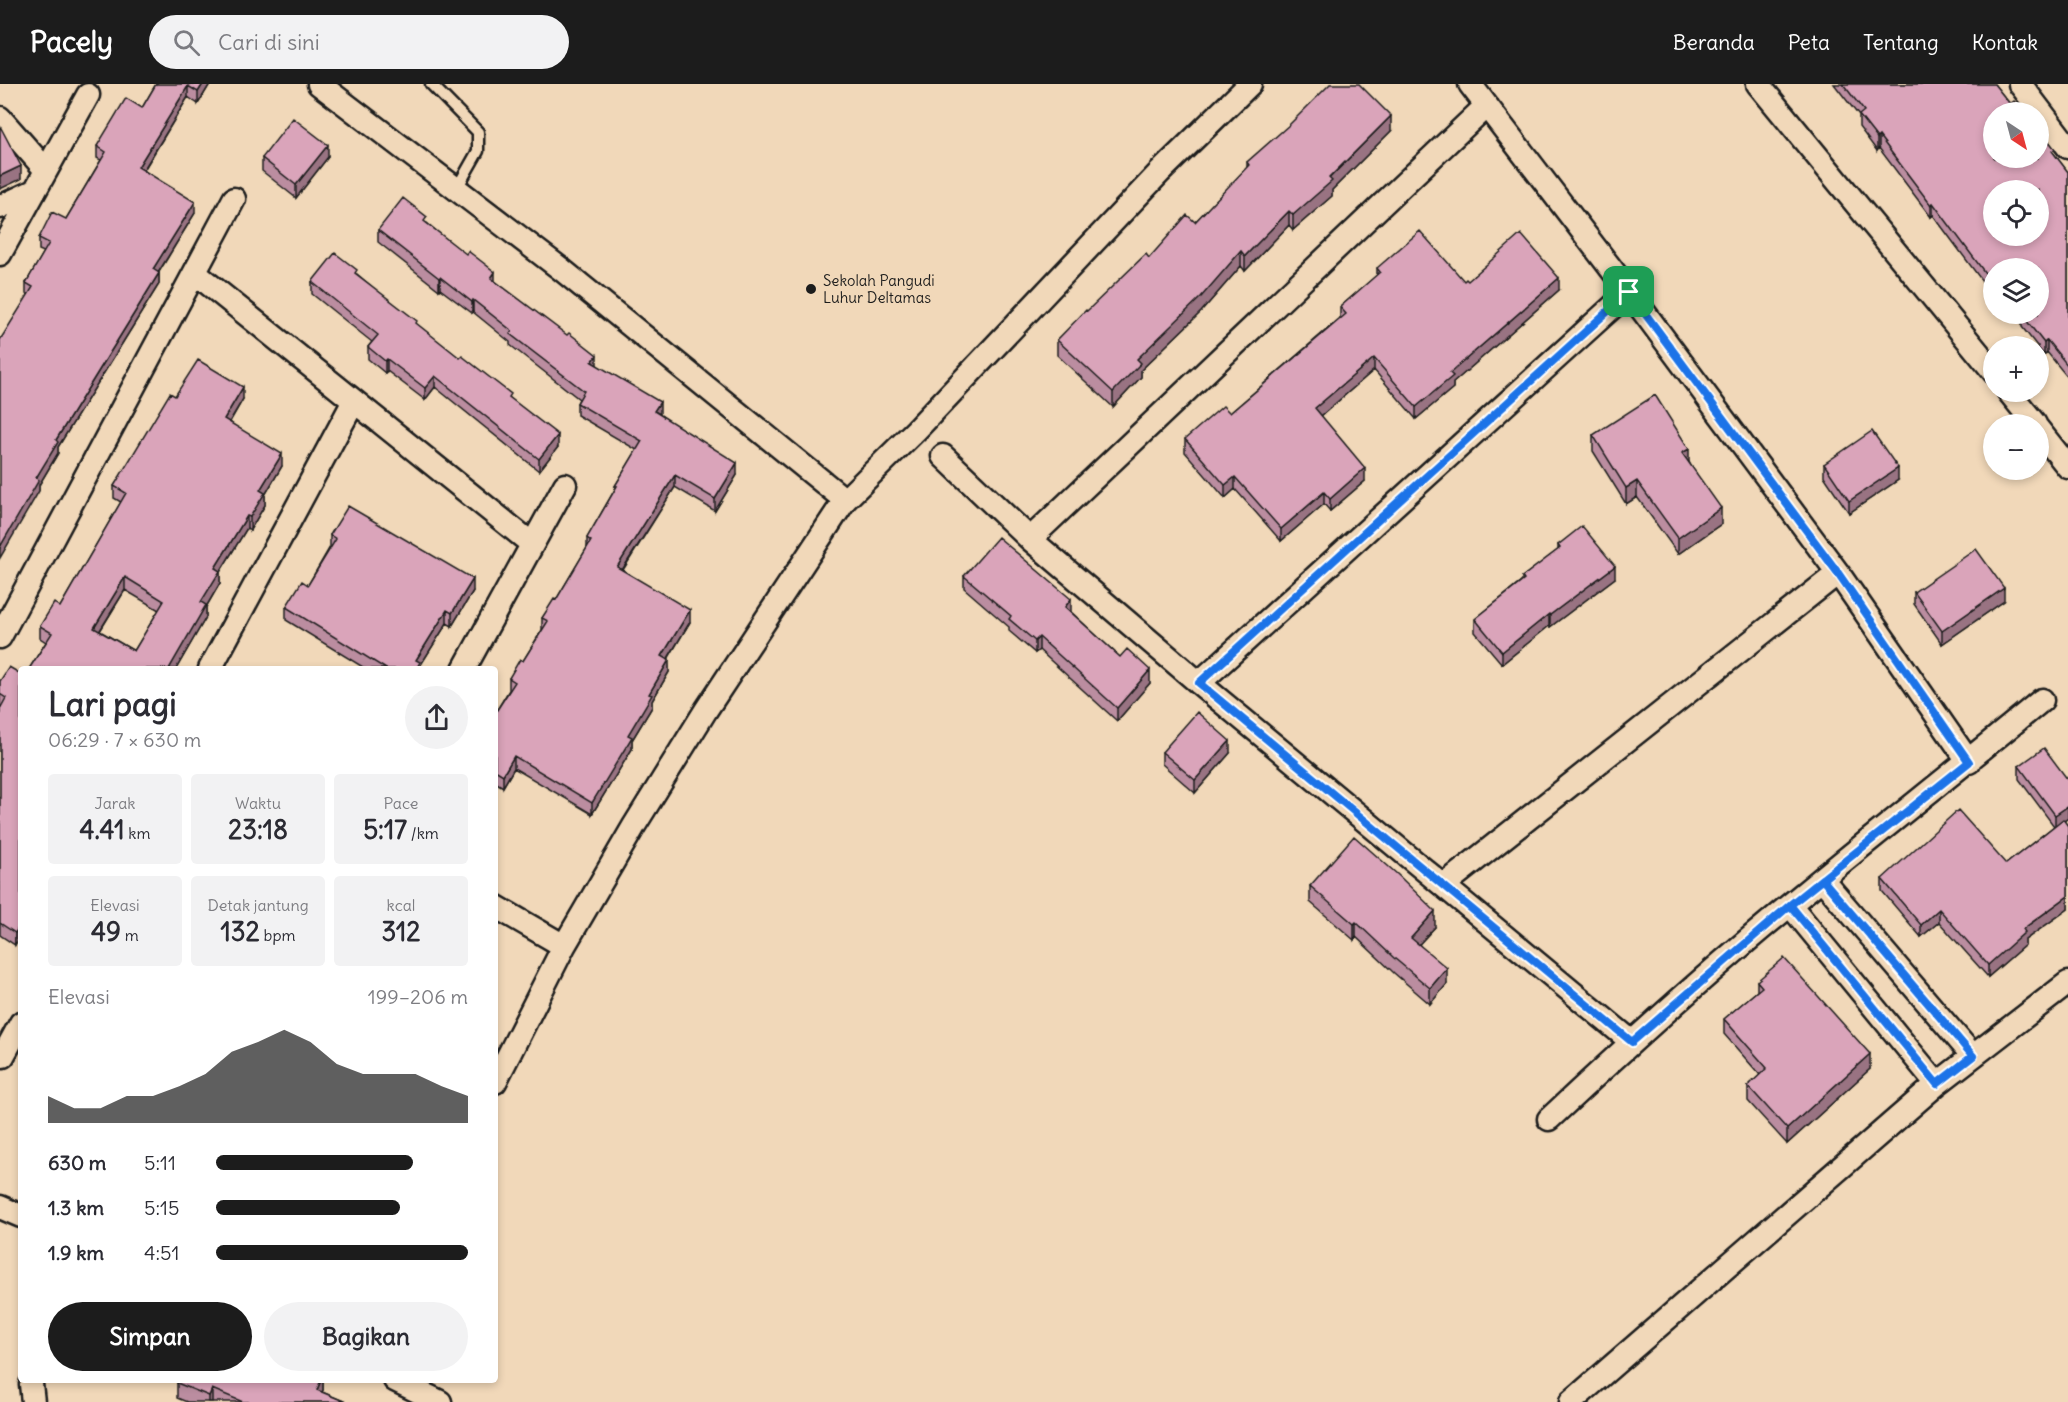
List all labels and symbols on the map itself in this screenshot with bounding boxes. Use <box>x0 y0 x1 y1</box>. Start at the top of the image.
north arrow <box>1983 102 2049 168</box>
pin <box>1603 266 1654 317</box>
place label: Sekolah Pangudi Luhur Deltamas <box>823 271 935 307</box>
marker: Sekolah Pangudi Luhur Deltamas <box>804 282 818 296</box>

